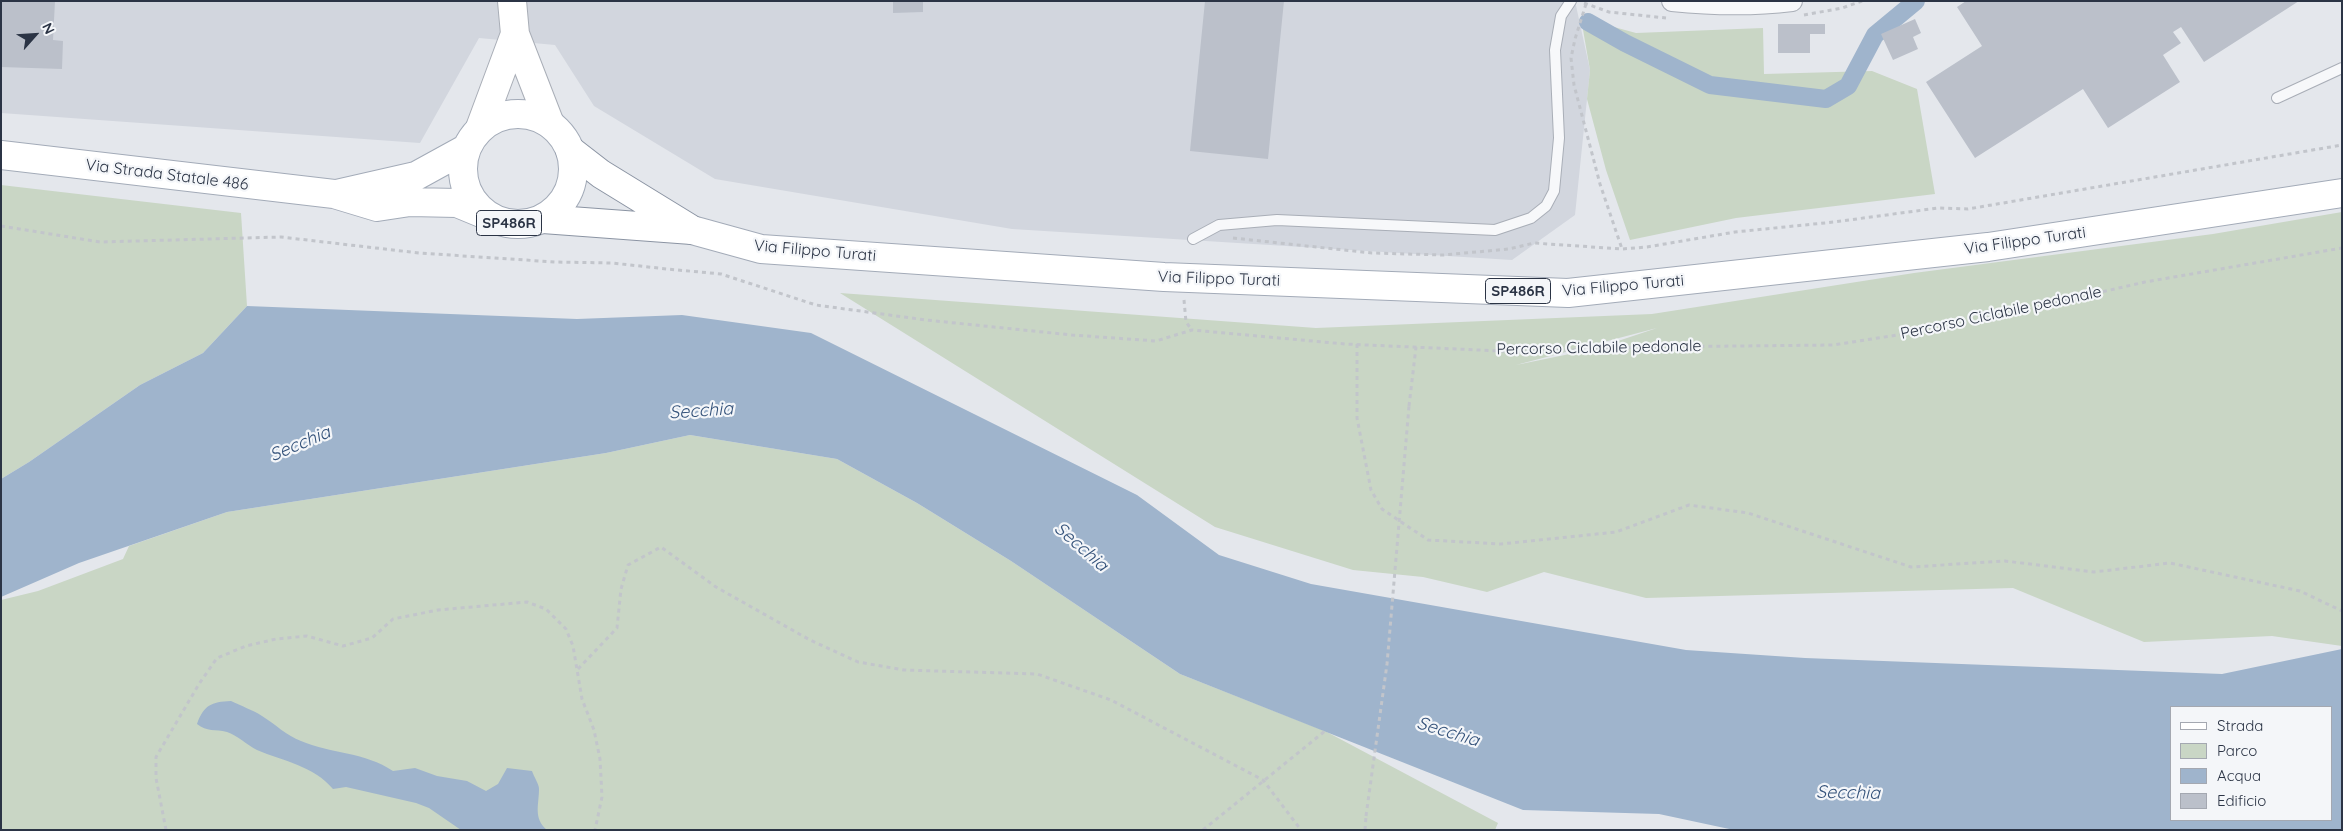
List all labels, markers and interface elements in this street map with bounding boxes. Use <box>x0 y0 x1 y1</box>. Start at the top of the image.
north arrow <box>10 10 60 60</box>
text: N <box>38 20 59 37</box>
street label: Via Strada Statale 486 <box>85 155 249 195</box>
road number: SP486R <box>476 210 542 236</box>
street label: Via Filippo Turati <box>1963 223 2087 259</box>
street label: Via Filippo Turati <box>753 236 877 266</box>
street label: Via Filippo Turati <box>1157 267 1281 291</box>
street label: Via Filippo Turati <box>1561 271 1685 301</box>
road number: SP486R <box>1486 278 1550 304</box>
street label: Percorso Ciclabile pedonale <box>1899 282 2103 344</box>
street label: Percorso Ciclabile pedonale <box>1496 337 1702 359</box>
water label: Secchia <box>668 398 734 424</box>
water label: Secchia <box>266 422 334 466</box>
water label: Secchia <box>1050 518 1112 576</box>
legend <box>2170 706 2333 821</box>
water label: Secchia <box>1414 712 1482 752</box>
text: Strada <box>2217 716 2263 735</box>
text: Parco <box>2217 741 2257 760</box>
text: Acqua <box>2217 766 2261 785</box>
water label: Secchia <box>1816 782 1880 804</box>
text: Edificio <box>2217 791 2266 810</box>

